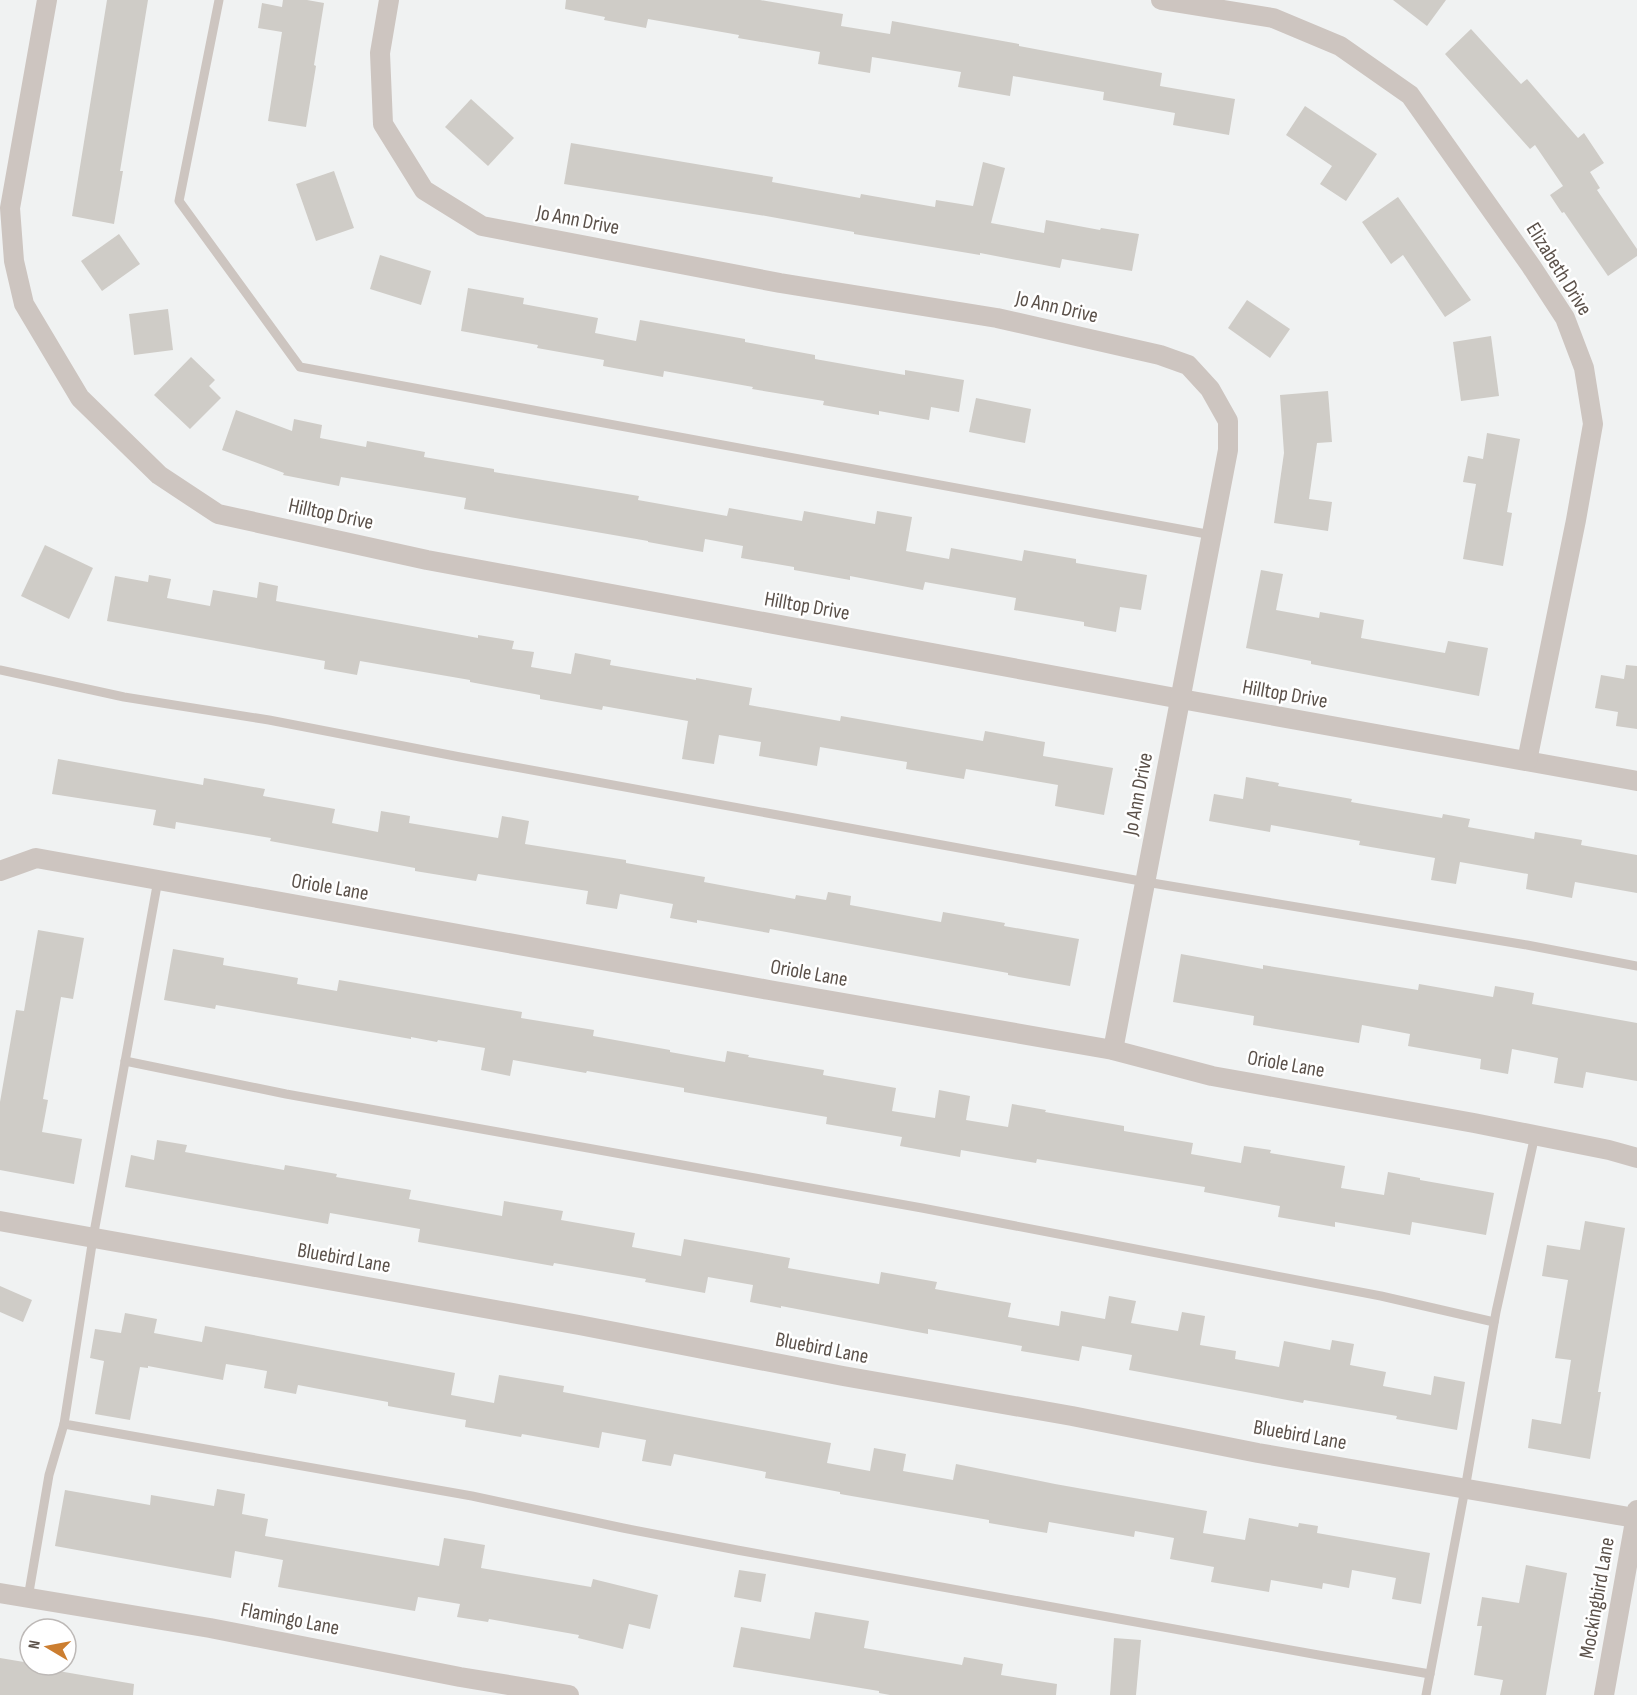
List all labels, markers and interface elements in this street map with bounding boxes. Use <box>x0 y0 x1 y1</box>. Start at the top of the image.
street label: Jo Ann Drive <box>534 200 621 240</box>
street label: Elizabeth Drive <box>1521 218 1597 320</box>
street label: Jo Ann Drive <box>1012 285 1101 329</box>
street label: Hilltop Drive <box>286 493 376 535</box>
street label: Hilltop Drive <box>762 586 852 626</box>
street label: Hilltop Drive <box>1240 674 1330 714</box>
street label: Jo Ann Drive <box>1118 751 1158 838</box>
street label: Oriole Lane <box>289 868 371 906</box>
street label: Oriole Lane <box>768 954 850 992</box>
street label: Oriole Lane <box>1245 1045 1327 1083</box>
street label: Bluebird Lane <box>295 1238 393 1278</box>
street label: Bluebird Lane <box>773 1327 871 1369</box>
street label: Bluebird Lane <box>1251 1415 1349 1455</box>
street label: Mockingbird Lane <box>1574 1535 1620 1661</box>
street label: Flamingo Lane <box>239 1597 341 1641</box>
north arrow <box>18 1617 78 1677</box>
text: N <box>25 1639 45 1651</box>

